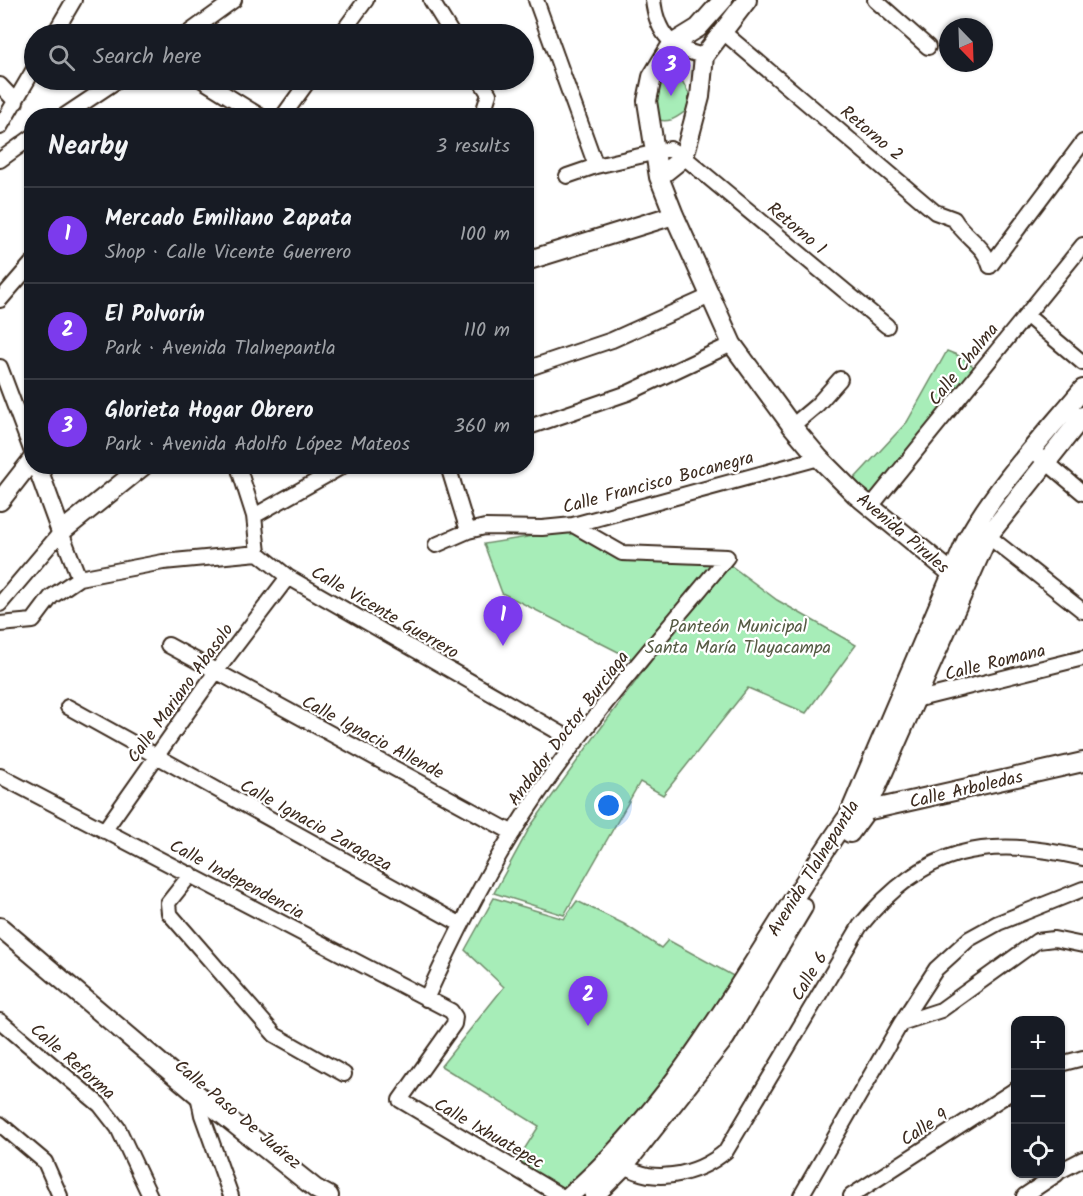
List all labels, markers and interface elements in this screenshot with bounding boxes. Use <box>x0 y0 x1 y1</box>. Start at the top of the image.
north arrow <box>939 18 993 72</box>
search box <box>24 24 534 90</box>
text: Search here <box>93 40 201 75</box>
icon: search <box>45 41 78 74</box>
pin: 3 <box>652 46 690 96</box>
street label: Retorno 2 <box>833 99 909 169</box>
text: Nearby <box>48 126 128 168</box>
text: 3 results <box>436 131 510 163</box>
street label: Retorno 1 <box>760 195 832 263</box>
text: Mercado Emiliano Zapata <box>105 202 352 237</box>
text: 1 <box>64 219 71 251</box>
text: 100 m <box>460 219 510 251</box>
text: Shop · Calle Vicente Guerrero <box>105 237 351 269</box>
text: El Polvorín <box>105 298 205 333</box>
text: 2 <box>62 315 73 347</box>
text: 110 m <box>464 315 510 347</box>
street label: Calle Chalma <box>922 317 1007 413</box>
text: Park · Avenida Tlalnepantla <box>105 333 336 365</box>
text: Glorieta Hogar Obrero <box>105 394 313 429</box>
text: 3 <box>62 411 73 443</box>
text: 360 m <box>454 411 510 443</box>
text: Park · Avenida Adolfo López Mateos <box>105 429 410 461</box>
street label: Calle Francisco Bocanegra <box>560 444 757 523</box>
street label: Avenida Pirules <box>849 486 955 582</box>
street label: Calle Vicente Guerrero <box>305 559 464 668</box>
pin: 1 <box>484 596 522 646</box>
park label: Panteón Municipal Santa María Tlayacampa <box>645 613 831 663</box>
street label: Calle Mariano Abasolo <box>120 618 242 770</box>
street label: Calle Romana <box>942 637 1049 690</box>
street label: Andador Doctor Burciaga <box>501 645 637 813</box>
street label: Calle Ignacio Allende <box>296 688 449 788</box>
street label: Calle Arboledas <box>907 763 1026 818</box>
street label: Calle Ignacio Zaragoza <box>234 772 397 880</box>
your location <box>594 791 623 820</box>
street label: Avenida Tlalnepantla <box>761 795 868 943</box>
street label: Calle Independencia <box>164 832 309 928</box>
street label: Calle 6 <box>784 946 836 1007</box>
pin: 2 <box>568 976 608 1026</box>
map controls <box>1011 1016 1065 1178</box>
button: + <box>1011 1016 1065 1070</box>
street label: Calle Reforma <box>23 1017 121 1108</box>
street label: Calle Paso De Juárez <box>167 1053 307 1177</box>
button: − <box>1011 1070 1065 1124</box>
street label: Calle Ixhuatepec <box>428 1091 549 1178</box>
street label: Calle 9 <box>895 1102 955 1155</box>
button: locate <box>1011 1124 1065 1178</box>

